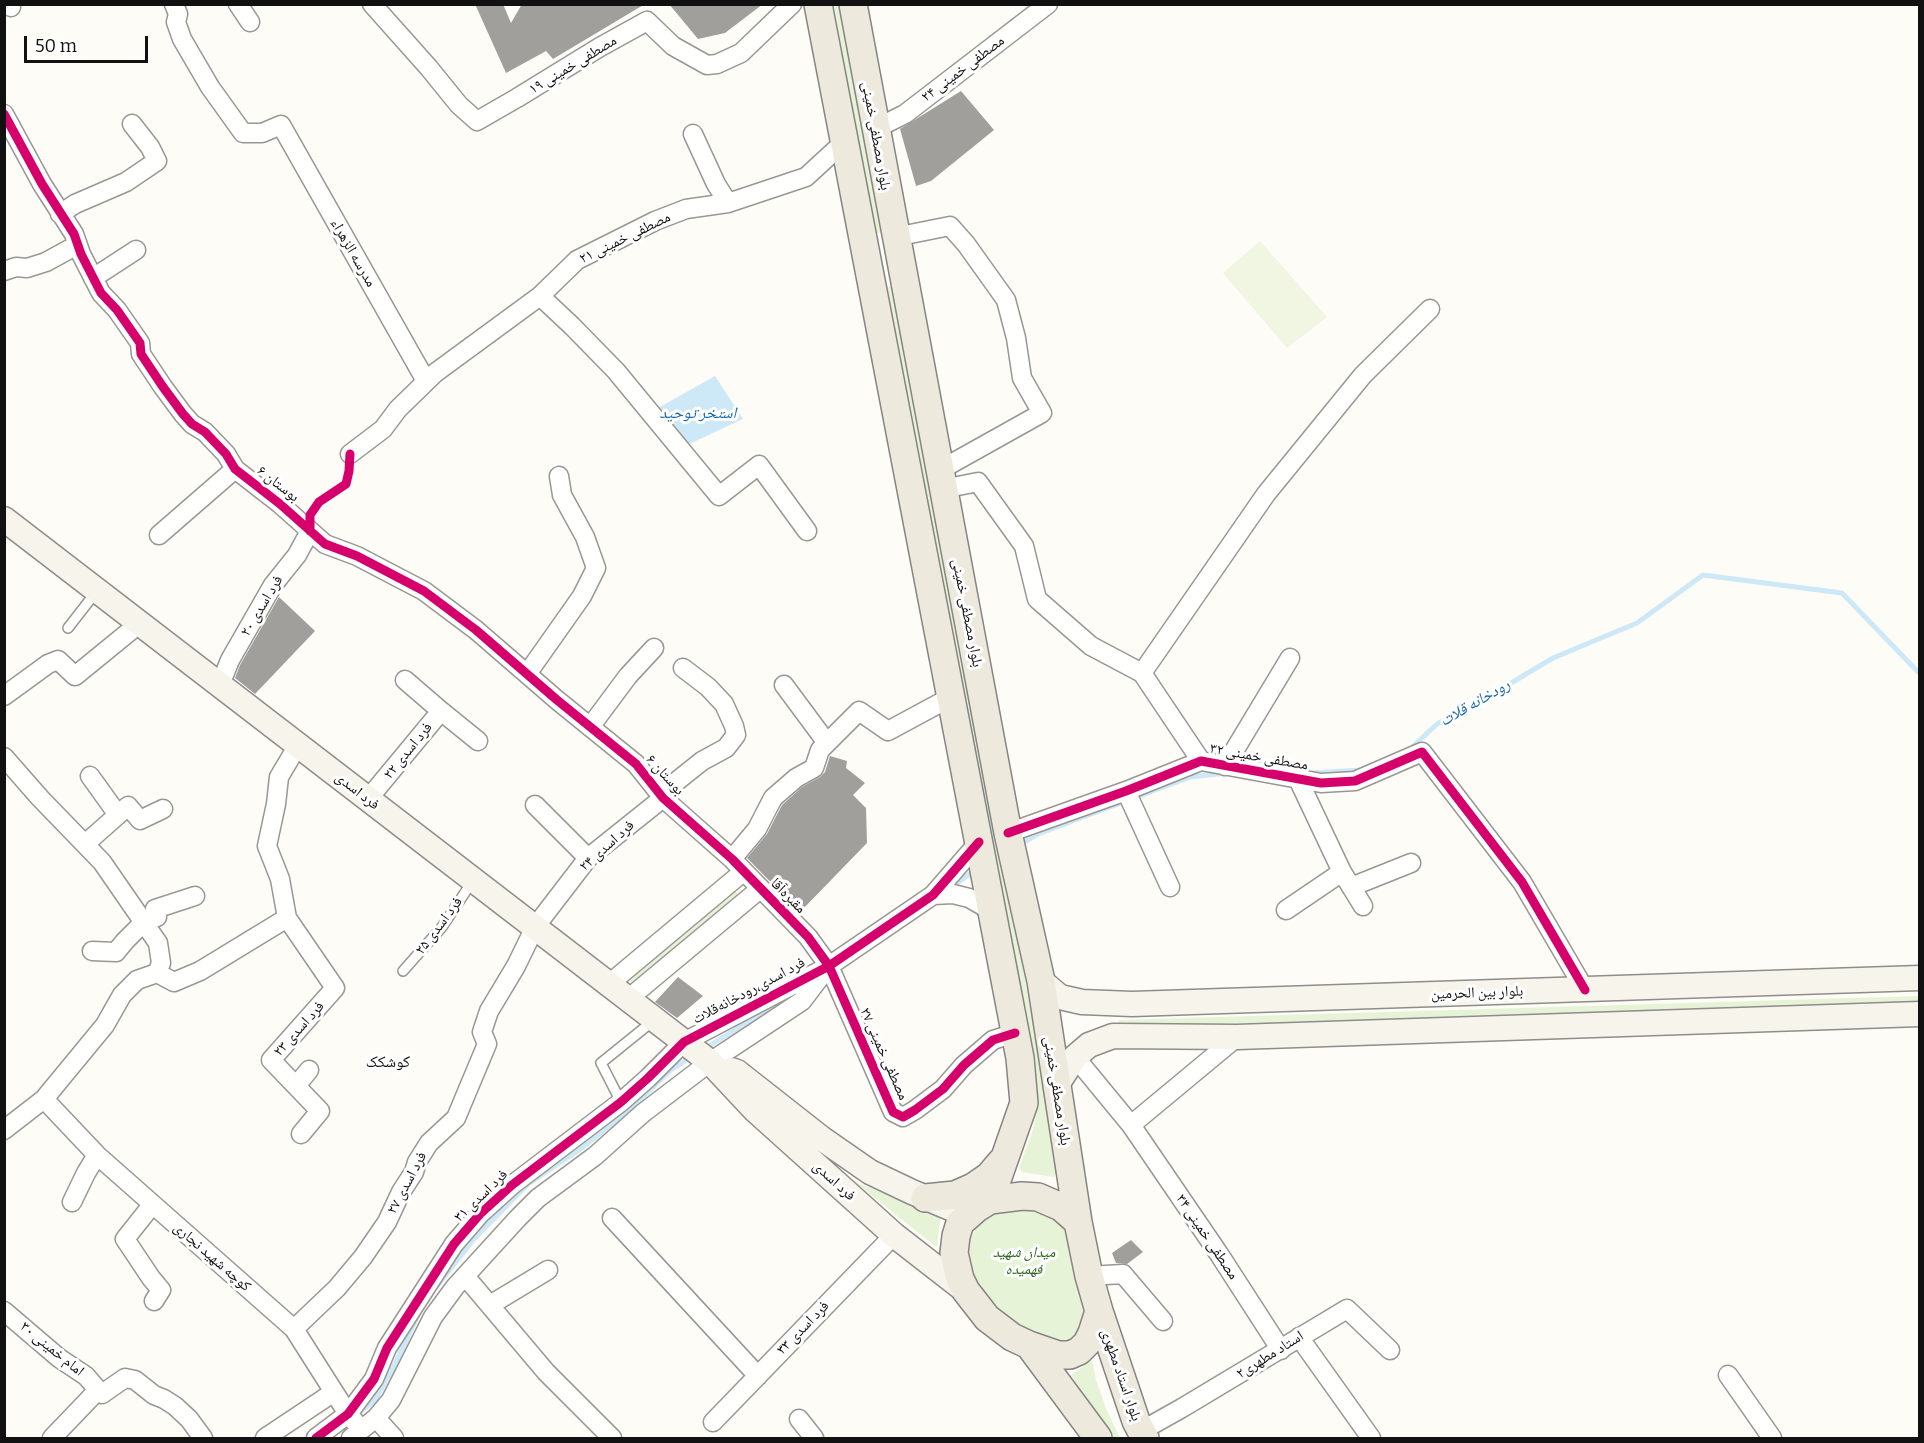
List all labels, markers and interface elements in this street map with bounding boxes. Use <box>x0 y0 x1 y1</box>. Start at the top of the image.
scale bar <box>27 24 152 62</box>
street label: مصطفی خمینی ۱۹ <box>526 32 620 98</box>
street label: مصطفی خمینی ۲۴ <box>918 32 1008 106</box>
text: 50 m <box>35 35 77 57</box>
street label: بلوار مصطفی خمینی <box>858 80 894 192</box>
street label: مصطفی خمینی ۲۱ <box>576 208 674 268</box>
street label: مدرسه الزهراء <box>326 216 380 290</box>
water label: استخر توحید <box>660 404 736 424</box>
street label: بوستان ۶ <box>253 462 303 506</box>
street label: بلوار مصطفی خمینی <box>948 557 986 669</box>
street label: فرد اسدی ۲۰ <box>237 572 287 640</box>
water label: رودخانه قلات <box>1436 675 1514 731</box>
street label: فرد اسدی ۲۲ <box>380 719 436 783</box>
street label: مصطفی خمینی ۳۲ <box>1209 740 1309 774</box>
street label: بوستان ۶ <box>642 751 688 799</box>
street label: فرد اسدی <box>331 768 383 814</box>
street label: فرد اسدی ۲۴ <box>576 817 638 875</box>
street label: مقبره‌آقا <box>766 874 810 918</box>
street label: فرد اسدی ۲۵ <box>411 893 467 959</box>
street label: فرد اسدی،رودخانه‌قلات <box>690 954 808 1028</box>
street label: بلوار بین الحرمین <box>1431 982 1523 1004</box>
street label: فرد اسدی ۲۳ <box>270 998 328 1060</box>
street label: مصطفی خمینی ۲۷ <box>856 1005 912 1103</box>
street label: بلوار مصطفی خمینی <box>1040 1035 1074 1147</box>
district label: کوشکک <box>366 1053 410 1073</box>
street label: فرد اسدی ۲۷ <box>383 1149 431 1217</box>
street label: فرد اسدی <box>809 1157 859 1205</box>
street label: فرد اسدی ۳۱ <box>450 1166 512 1226</box>
street label: مصطفی خمینی ۳۴ <box>1172 1191 1242 1283</box>
street label: کوچه شهید ‌نجاری <box>170 1219 254 1295</box>
park label: میدان شهید فهمیده <box>993 1244 1055 1279</box>
street label: فرد اسدی ۳۳ <box>773 1297 833 1359</box>
street label: امام خمینی ۳۰ <box>16 1318 88 1380</box>
street label: بلوار استاد مطهری <box>1097 1327 1145 1423</box>
street label: استاد مطهری۲ <box>1233 1327 1307 1383</box>

